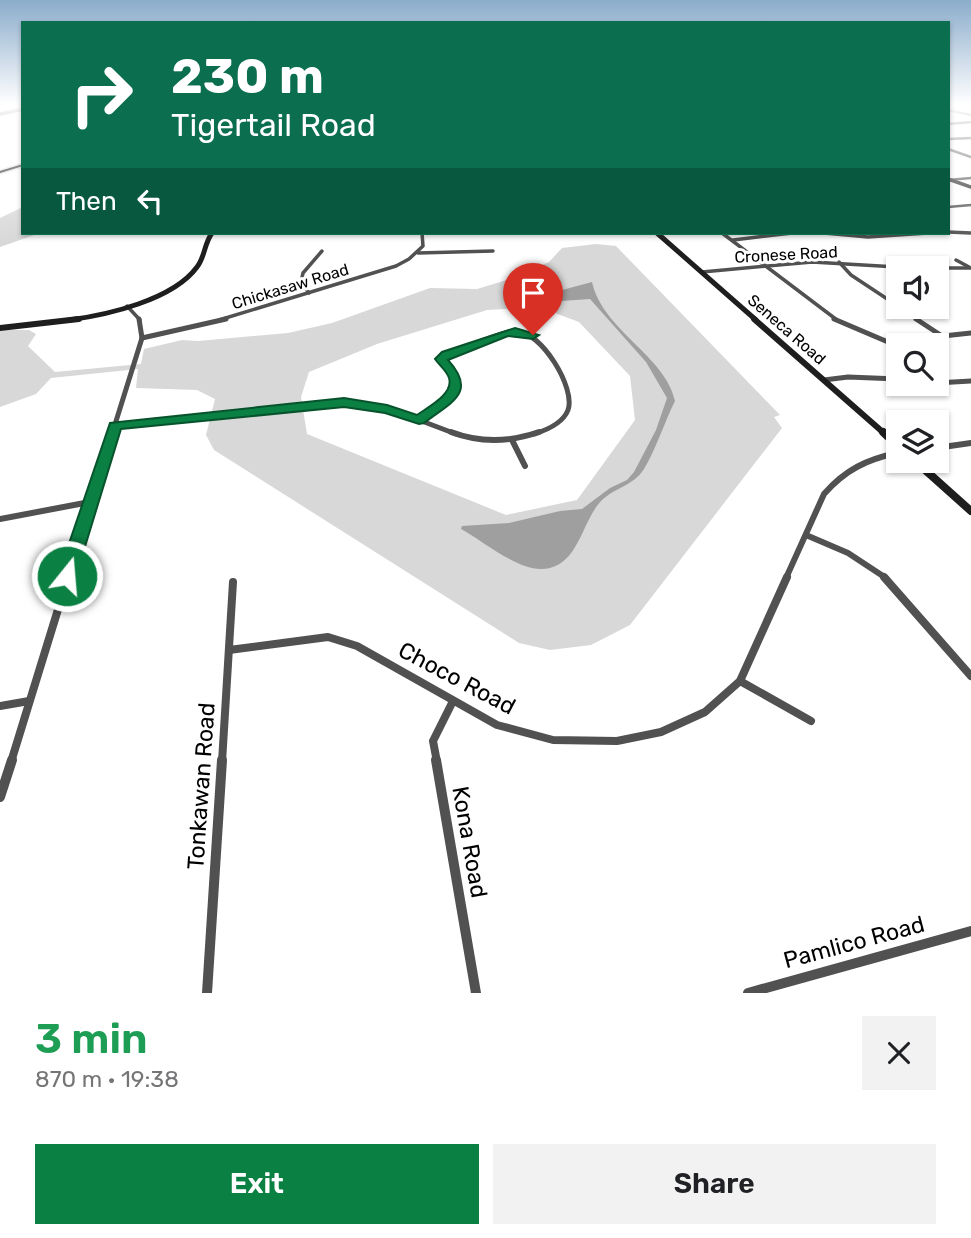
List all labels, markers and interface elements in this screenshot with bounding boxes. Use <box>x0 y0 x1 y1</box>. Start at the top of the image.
text: 230 m <box>171 47 324 105</box>
icon: right <box>56 49 147 140</box>
text: Tigertail Road <box>171 106 376 144</box>
icon: left <box>131 182 169 220</box>
text: Then <box>56 186 117 217</box>
street label: Cronese Road <box>734 242 838 267</box>
map controls <box>886 256 949 473</box>
button: sound <box>886 256 949 319</box>
street label: Chickasaw Road <box>229 260 351 313</box>
pin <box>503 263 563 335</box>
icon: arrive <box>514 274 552 312</box>
street label: Seneca Road <box>744 290 830 368</box>
button: search <box>886 333 949 396</box>
button: layers <box>886 410 949 473</box>
position arrow <box>30 539 104 613</box>
street label: Choco Road <box>394 635 520 721</box>
street label: Tonkawan Road <box>181 702 221 870</box>
street label: Kona Road <box>446 784 494 900</box>
street label: Pamlico Road <box>780 910 928 974</box>
text: 3 min <box>35 1014 148 1064</box>
button: close <box>862 1016 936 1090</box>
text: 870 m · 19:38 <box>35 1065 179 1093</box>
button: Exit <box>35 1144 479 1224</box>
button: Share <box>493 1144 936 1224</box>

